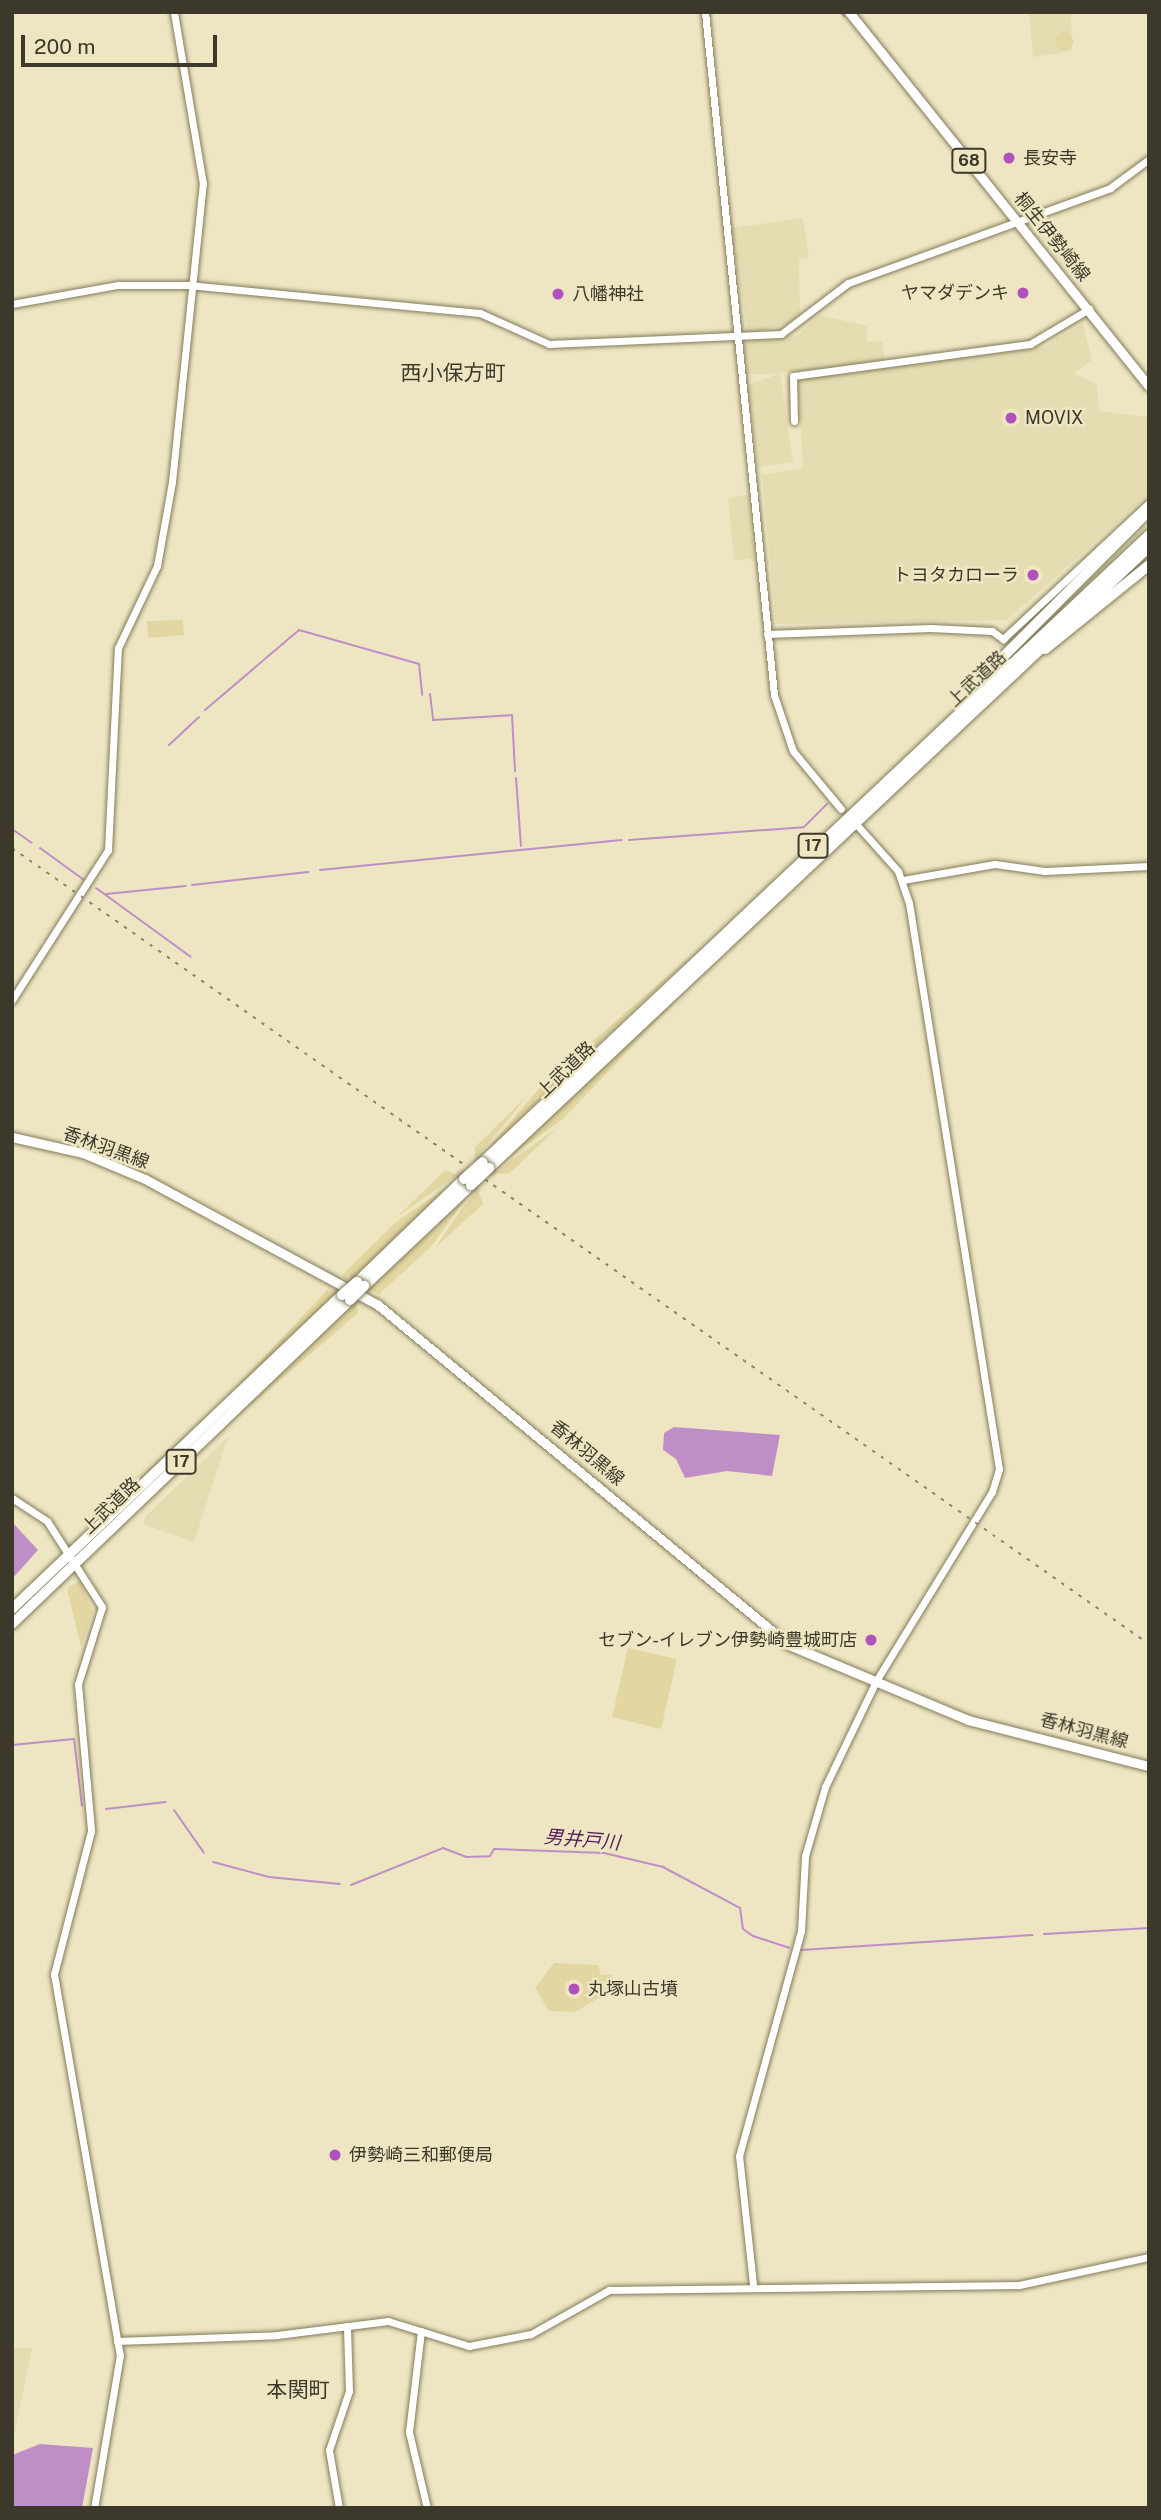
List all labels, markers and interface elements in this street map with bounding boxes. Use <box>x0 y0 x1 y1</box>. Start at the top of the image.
scale bar <box>24 21 220 65</box>
text: 200 m <box>34 34 95 59</box>
place label: 長安寺 <box>1023 147 1077 169</box>
road number: 68 <box>950 148 988 174</box>
marker: 長安寺 <box>1001 150 1017 166</box>
street label: 桐生伊勢崎線 <box>1010 188 1094 286</box>
place label: ヤマダデンキ <box>901 282 1009 304</box>
place label: 八幡神社 <box>572 283 644 305</box>
marker: ヤマダデンキ <box>1015 285 1031 301</box>
marker: 八幡神社 <box>550 286 566 302</box>
district label: 西小保方町 <box>401 360 505 386</box>
place label: MOVIX <box>1025 407 1083 429</box>
marker: MOVIX <box>1003 410 1019 426</box>
place label: トヨタカローラ <box>893 564 1019 586</box>
marker: トヨタカローラ <box>1025 567 1041 583</box>
street label: 上武道路 <box>943 647 1011 711</box>
road number: 17 <box>797 834 829 859</box>
street label: 上武道路 <box>533 1037 599 1103</box>
street label: 香林羽黒線 <box>60 1122 152 1174</box>
street label: 香林羽黒線 <box>546 1416 628 1490</box>
road number: 17 <box>165 1450 197 1474</box>
street label: 上武道路 <box>78 1473 144 1539</box>
place label: セブン-イレブン伊勢崎豊城町店 <box>598 1629 857 1651</box>
marker: セブン-イレブン伊勢崎豊城町店 <box>863 1632 879 1648</box>
street label: 香林羽黒線 <box>1038 1709 1130 1753</box>
water label: 男井戸川 <box>543 1825 621 1855</box>
place label: 丸塚山古墳 <box>588 1978 678 2000</box>
marker: 丸塚山古墳 <box>566 1981 582 1997</box>
place label: 伊勢崎三和郵便局 <box>349 2144 493 2166</box>
marker: 伊勢崎三和郵便局 <box>327 2147 343 2163</box>
district label: 本関町 <box>267 2377 329 2403</box>

